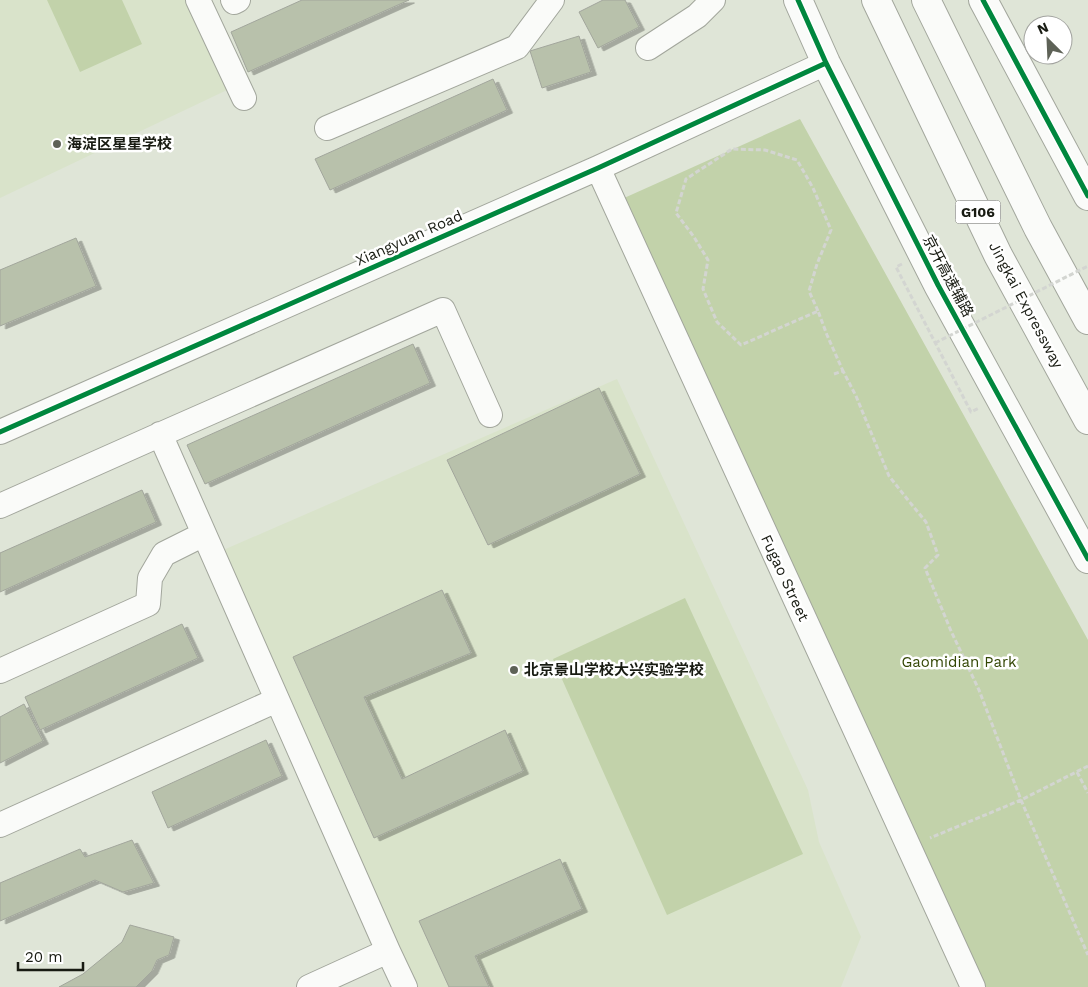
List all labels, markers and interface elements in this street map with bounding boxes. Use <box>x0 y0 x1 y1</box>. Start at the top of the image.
north arrow <box>1023 15 1073 65</box>
text: N <box>1035 19 1051 38</box>
place label: 海淀区星星学校 <box>67 135 172 153</box>
marker: 海淀区星星学校 <box>51 138 63 150</box>
road number: G106 <box>956 200 1000 223</box>
street label: Xiangyuan Road <box>353 206 465 270</box>
street label: 京开高速辅路 <box>919 232 977 320</box>
street label: Jingkai Expressway <box>985 239 1067 372</box>
street label: Fugao Street <box>757 532 813 625</box>
park label: Gaomidian Park <box>901 653 1017 671</box>
place label: 北京景山学校大兴实验学校 <box>524 661 704 679</box>
marker: 北京景山学校大兴实验学校 <box>508 664 520 676</box>
scale bar <box>18 940 82 972</box>
text: 20 m <box>25 948 63 966</box>

